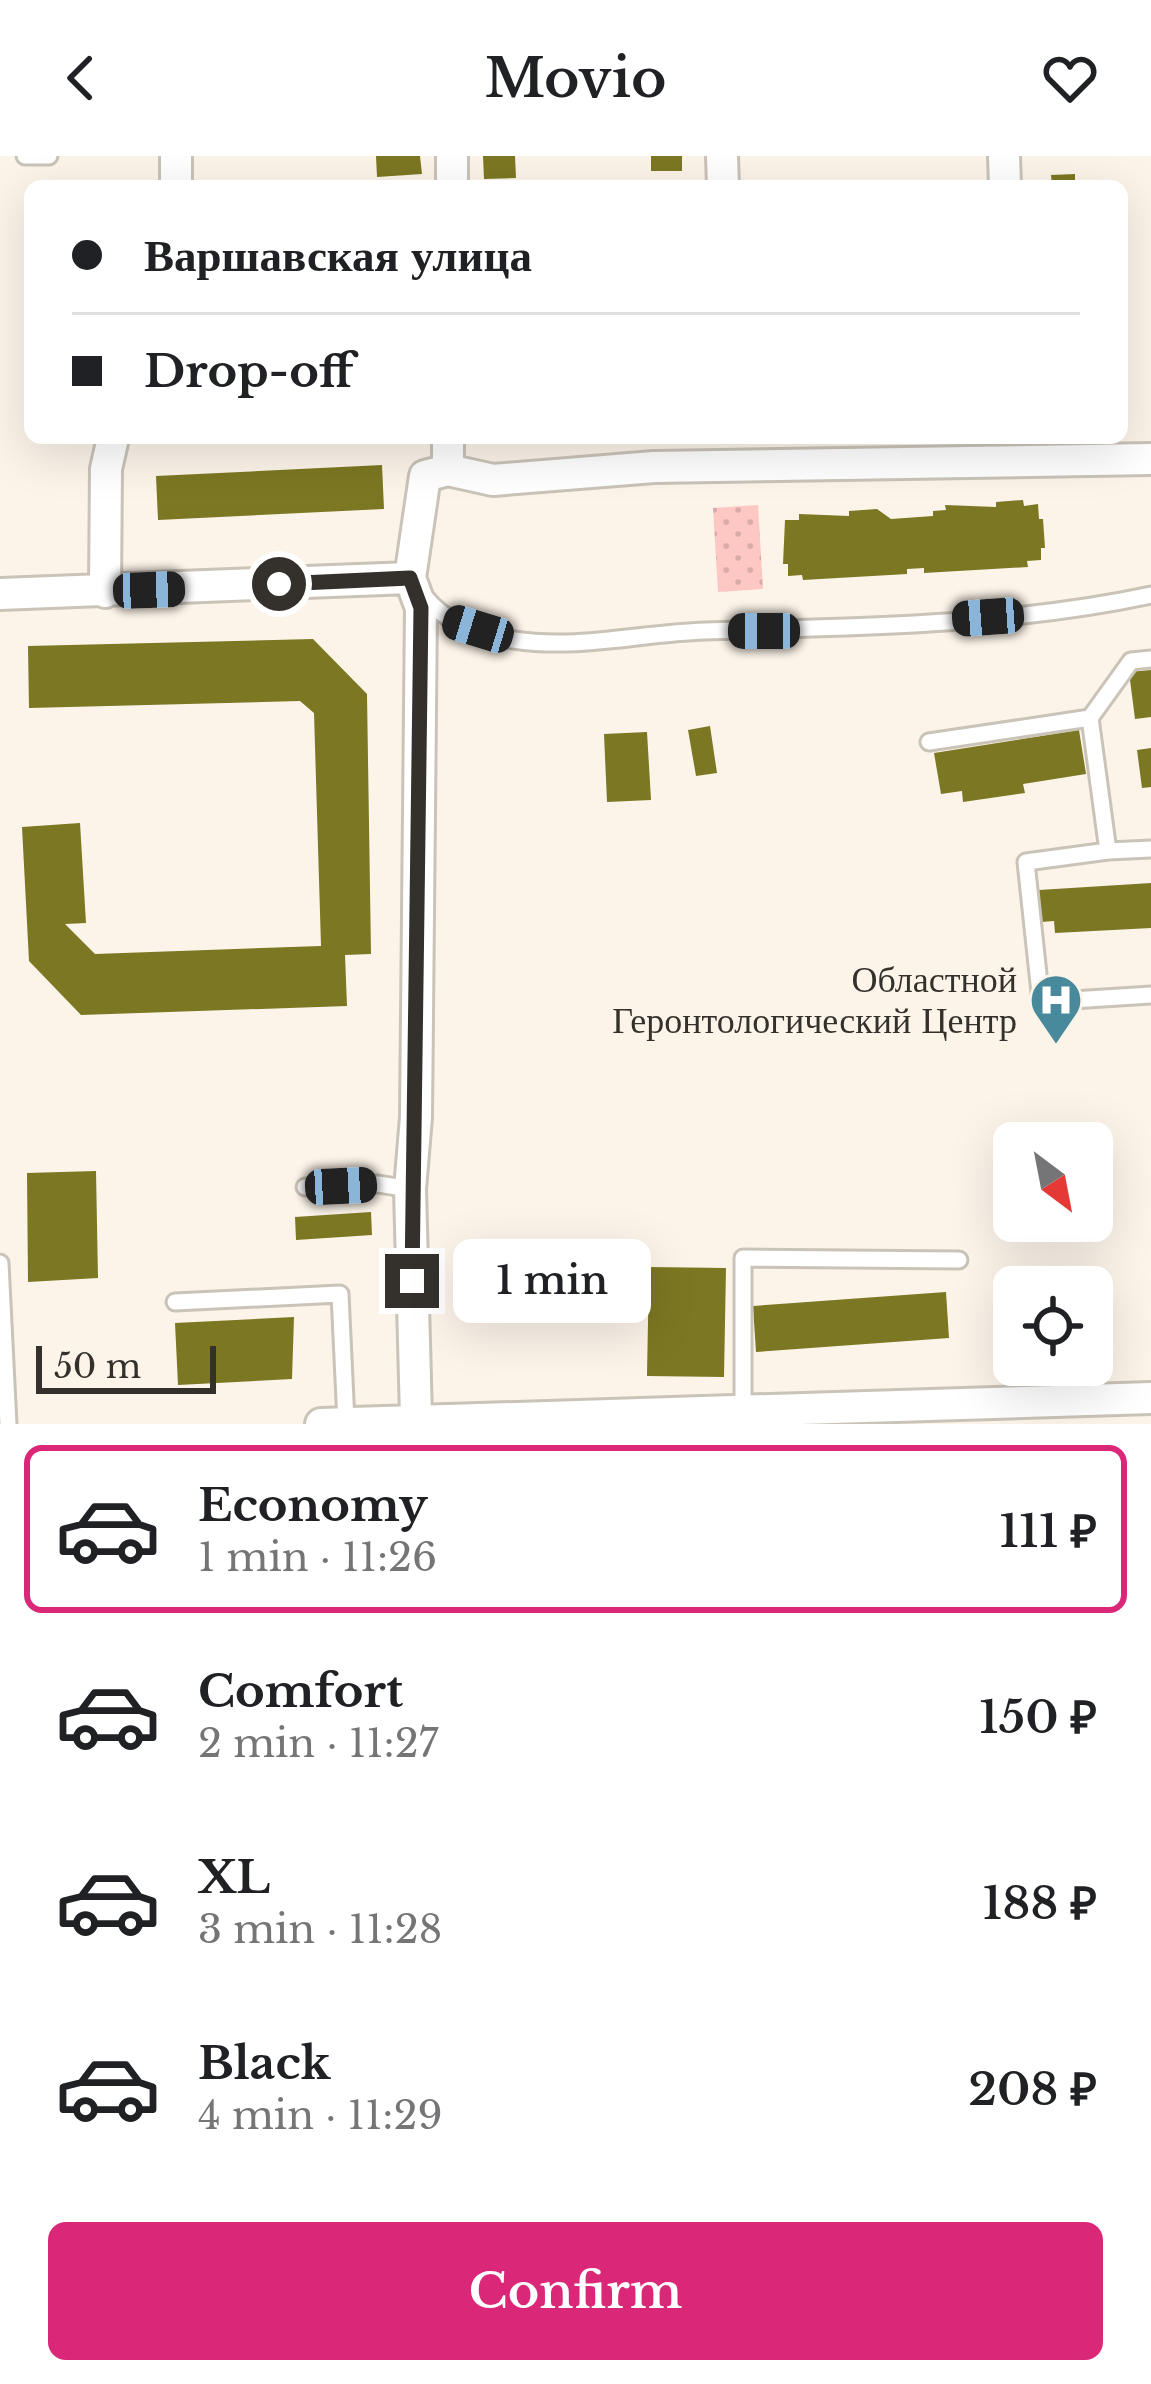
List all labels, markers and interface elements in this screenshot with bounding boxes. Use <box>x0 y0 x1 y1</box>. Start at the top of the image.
icon: back <box>48 45 114 111</box>
text: Movio <box>484 45 667 112</box>
icon: heart <box>1037 45 1103 111</box>
text: Варшавская улица <box>144 227 532 283</box>
text: Drop-off <box>144 343 354 399</box>
route start <box>252 557 306 611</box>
car <box>112 571 186 609</box>
car <box>951 597 1025 637</box>
car <box>438 601 518 657</box>
car <box>728 613 800 649</box>
place label: Областной Геронтологический Центр <box>612 957 1017 1043</box>
hospital icon: Областной Геронтологический Центр <box>1028 972 1084 1046</box>
north arrow <box>993 1122 1113 1242</box>
map controls <box>993 1122 1113 1386</box>
car <box>304 1166 378 1206</box>
callout: 1 min <box>454 1239 652 1323</box>
route end <box>385 1254 439 1308</box>
text: 1 min <box>496 1256 608 1305</box>
button: locate <box>993 1266 1113 1386</box>
scale bar <box>36 1340 216 1393</box>
text: 50 m <box>54 1346 141 1387</box>
icon: car <box>54 1475 162 1583</box>
text: Economy <box>198 1477 428 1533</box>
text: 111 ₽ <box>999 1503 1097 1559</box>
text: 1 min · 11:26 <box>198 1533 437 1582</box>
icon: car <box>54 1661 162 1769</box>
text: Comfort <box>198 1663 403 1719</box>
text: 150 ₽ <box>979 1689 1097 1745</box>
text: 2 min · 11:27 <box>198 1719 438 1768</box>
icon: car <box>54 1847 162 1955</box>
text: XL <box>198 1849 270 1905</box>
text: 188 ₽ <box>982 1875 1097 1931</box>
text: 3 min · 11:28 <box>198 1905 442 1954</box>
icon: car <box>54 2033 162 2141</box>
text: Black <box>198 2035 331 2091</box>
text: 208 ₽ <box>968 2061 1097 2117</box>
text: 4 min · 11:29 <box>198 2091 443 2140</box>
button: Confirm <box>48 2222 1103 2360</box>

